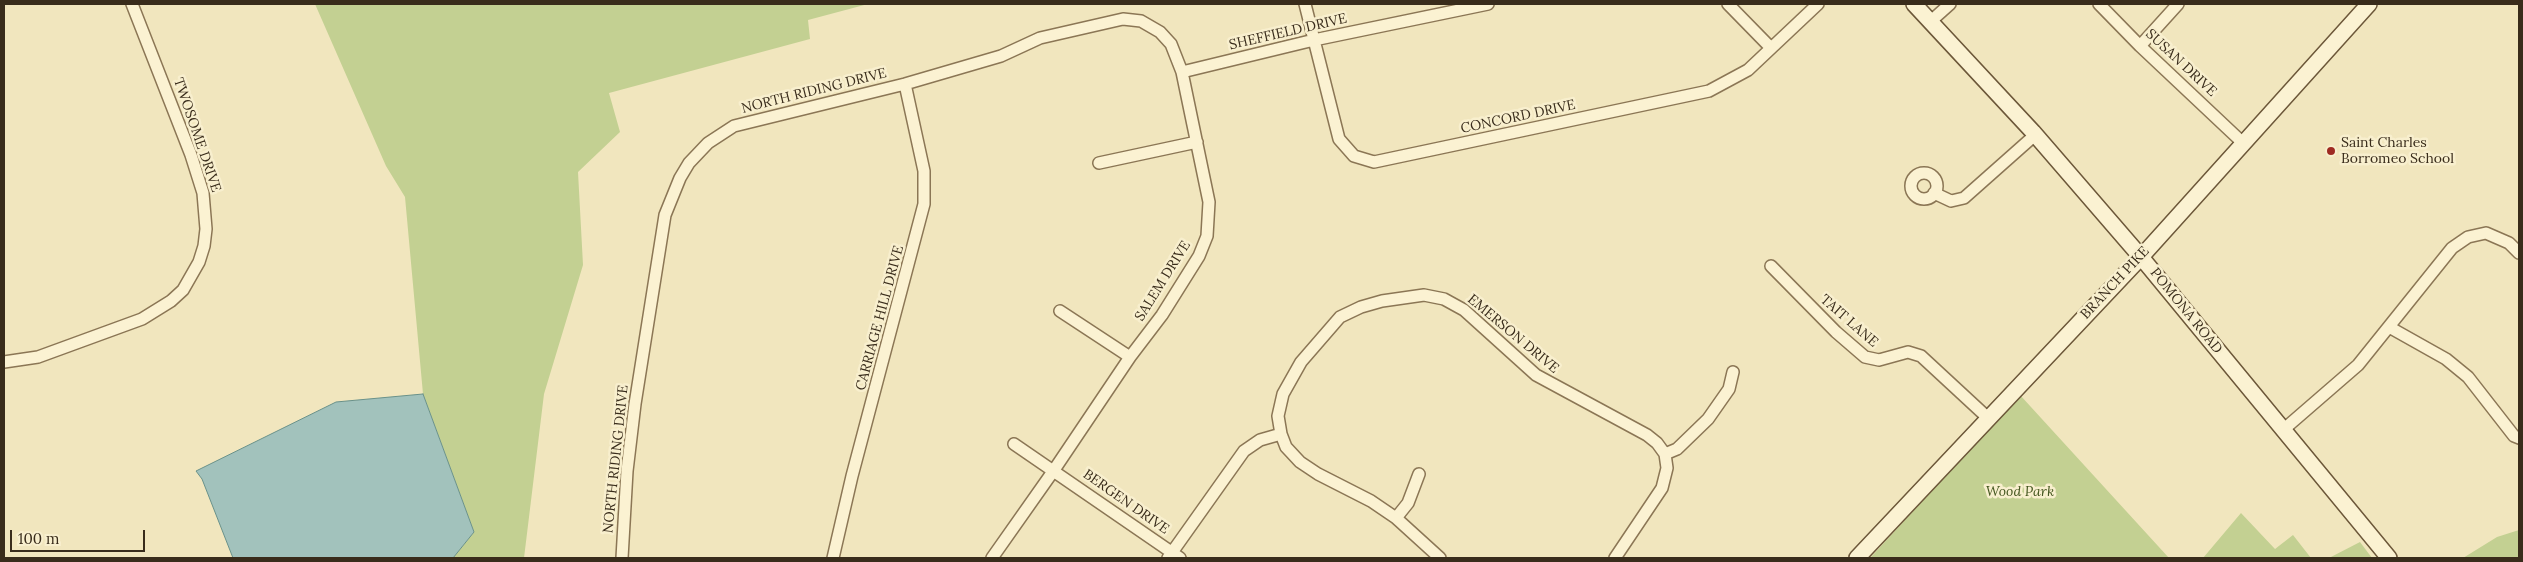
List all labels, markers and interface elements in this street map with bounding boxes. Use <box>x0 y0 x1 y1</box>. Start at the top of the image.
street label: SHEFFIELD DRIVE <box>1228 10 1348 54</box>
street label: SUSAN DRIVE <box>2142 26 2220 100</box>
street label: NORTH RIDING DRIVE <box>740 65 888 117</box>
street label: TWOSOME DRIVE <box>170 76 224 194</box>
street label: CONCORD DRIVE <box>1459 97 1577 137</box>
place label: Saint Charles Borromeo School <box>2341 135 2454 168</box>
marker: Saint Charles Borromeo School <box>2325 145 2337 157</box>
street label: SALEM DRIVE <box>1132 238 1194 324</box>
street label: BRANCH PIKE <box>2077 243 2153 323</box>
street label: CARRIAGE HILL DRIVE <box>853 244 907 392</box>
street label: POMONA ROAD <box>2146 265 2226 357</box>
street label: EMERSON DRIVE <box>1464 291 1562 377</box>
street label: TAIT LANE <box>1817 291 1881 351</box>
street label: NORTH RIDING DRIVE <box>600 384 632 534</box>
street label: BERGEN DRIVE <box>1080 466 1172 538</box>
park label: Wood Park <box>1986 484 2054 500</box>
scale bar <box>12 520 148 552</box>
text: 100 m <box>18 529 59 548</box>

